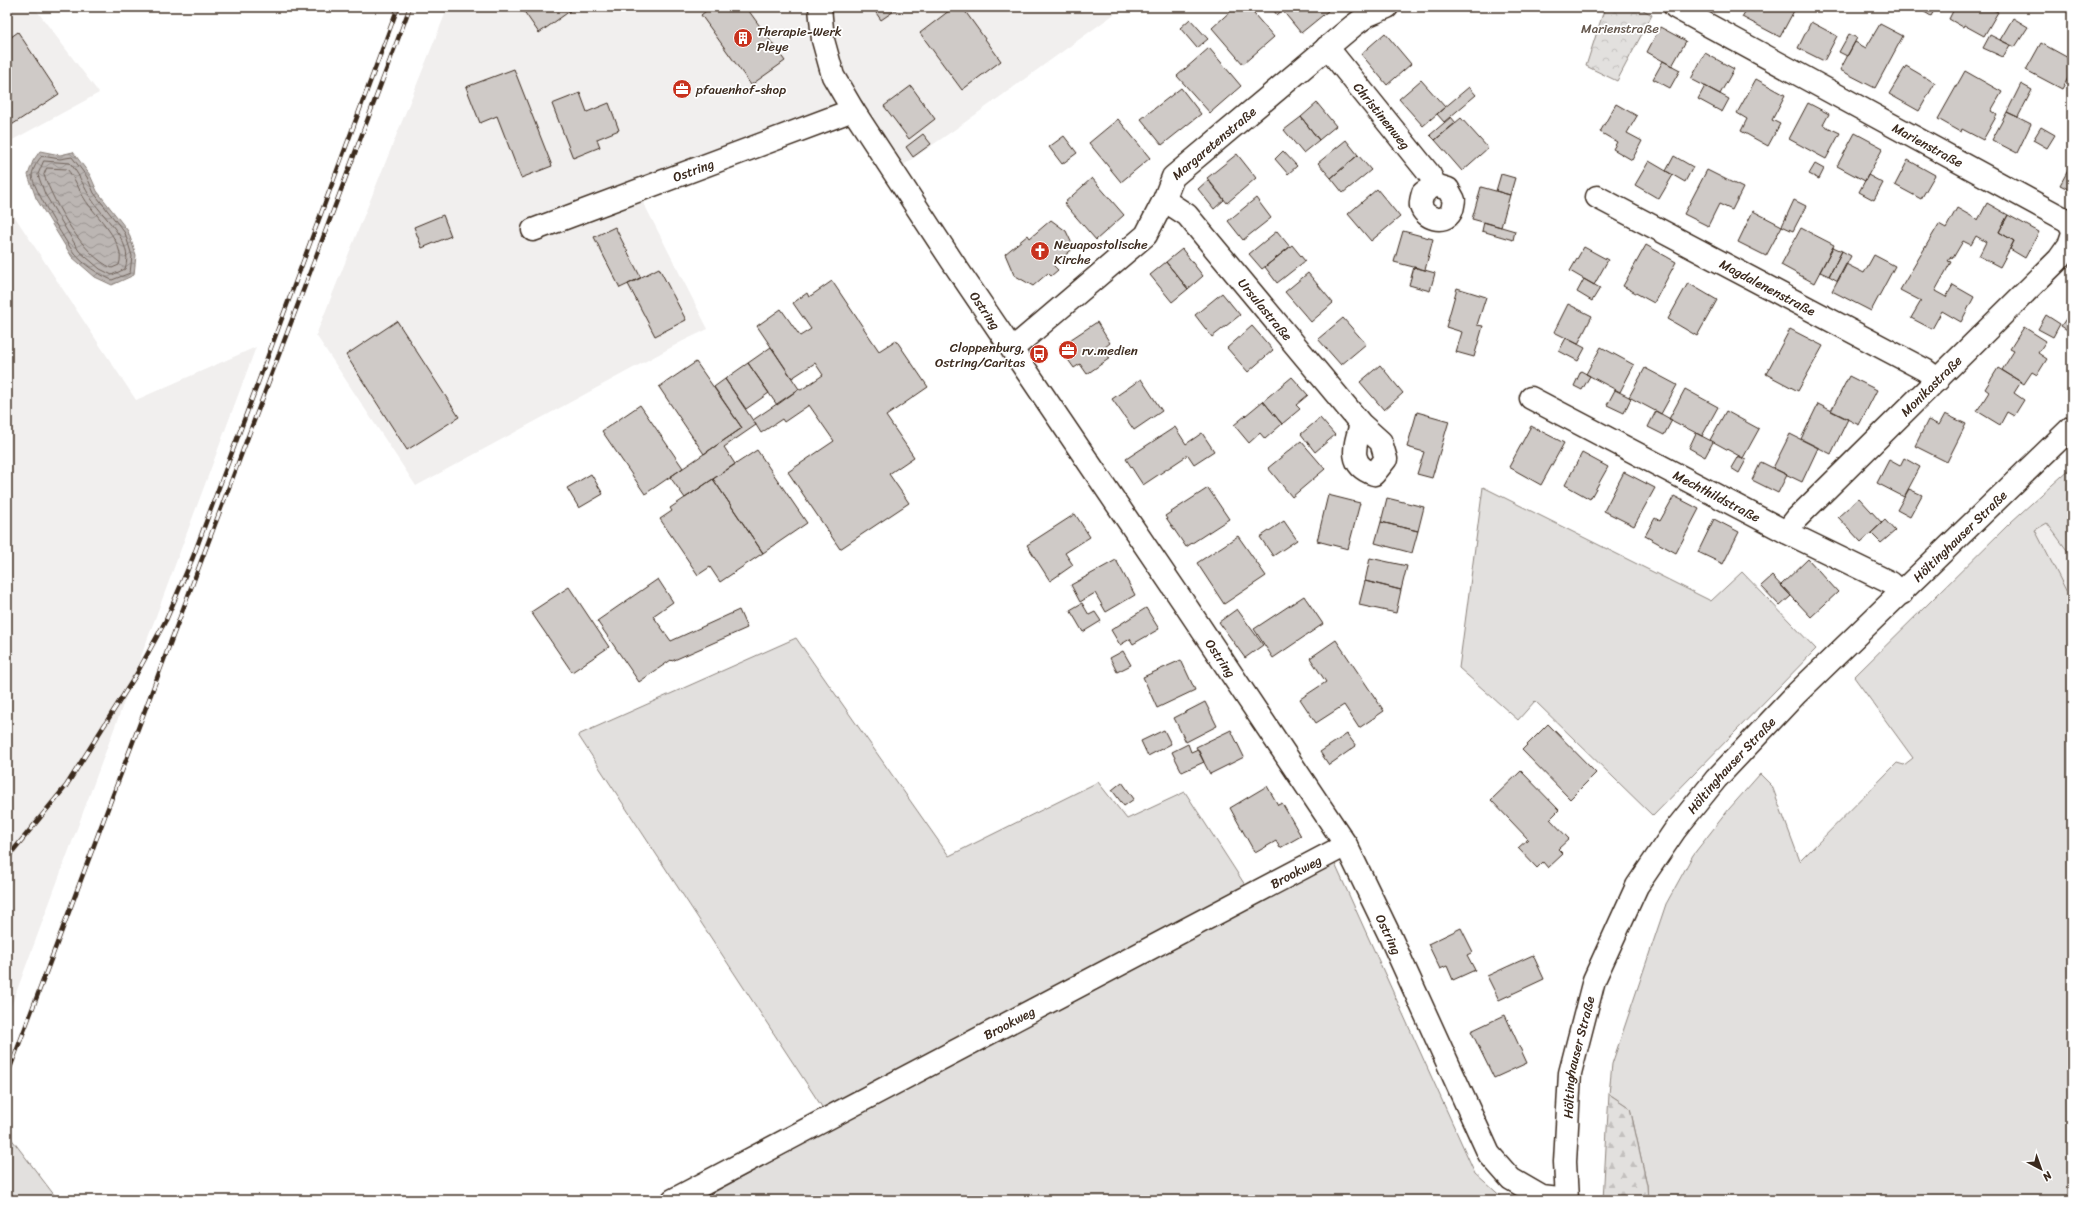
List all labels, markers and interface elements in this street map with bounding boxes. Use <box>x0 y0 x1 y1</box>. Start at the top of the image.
park label: Marienstraße <box>1581 17 1659 40</box>
place label: Therapie-Werk Pleye <box>757 20 842 58</box>
building icon: Therapie-Werk Pleye <box>732 27 754 49</box>
street label: Christinenweg <box>1347 77 1416 155</box>
office icon: pfauenhof-shop <box>671 78 693 100</box>
place label: pfauenhof-shop <box>695 78 786 101</box>
street label: Margaretenstraße <box>1166 101 1261 186</box>
street label: Marienstraße <box>1888 116 1968 174</box>
street label: Ostring <box>669 152 718 189</box>
place label: Neuapostolische Kirche <box>1054 233 1148 271</box>
church icon: Neuapostolische Kirche <box>1029 240 1051 262</box>
street label: Magdalenenstraße <box>1715 253 1820 322</box>
street label: Ursulastraße <box>1232 273 1298 346</box>
street label: Ostring <box>963 286 1007 335</box>
place label: Cloppenburg, Ostring/Caritas <box>935 336 1026 374</box>
office icon: rv.medien <box>1057 339 1079 361</box>
place label: rv.medien <box>1082 339 1138 362</box>
bus stop icon: Cloppenburg, Ostring/Caritas <box>1028 343 1050 365</box>
street label: Monikastraße <box>1895 350 1968 422</box>
street label: Mechthildstraße <box>1669 464 1765 529</box>
street label: Höltinghauser Straße <box>1907 485 2013 588</box>
street label: Ostring <box>1199 634 1242 683</box>
street label: Höltinghauser Straße <box>1681 711 1781 819</box>
street label: Brookweg <box>1266 849 1326 895</box>
street label: Ostring <box>1369 910 1408 959</box>
street label: Höltinghauser Straße <box>1556 994 1601 1119</box>
street label: Brookweg <box>979 1000 1040 1046</box>
north arrow <box>2021 1149 2061 1189</box>
text: N <box>2038 1166 2057 1186</box>

